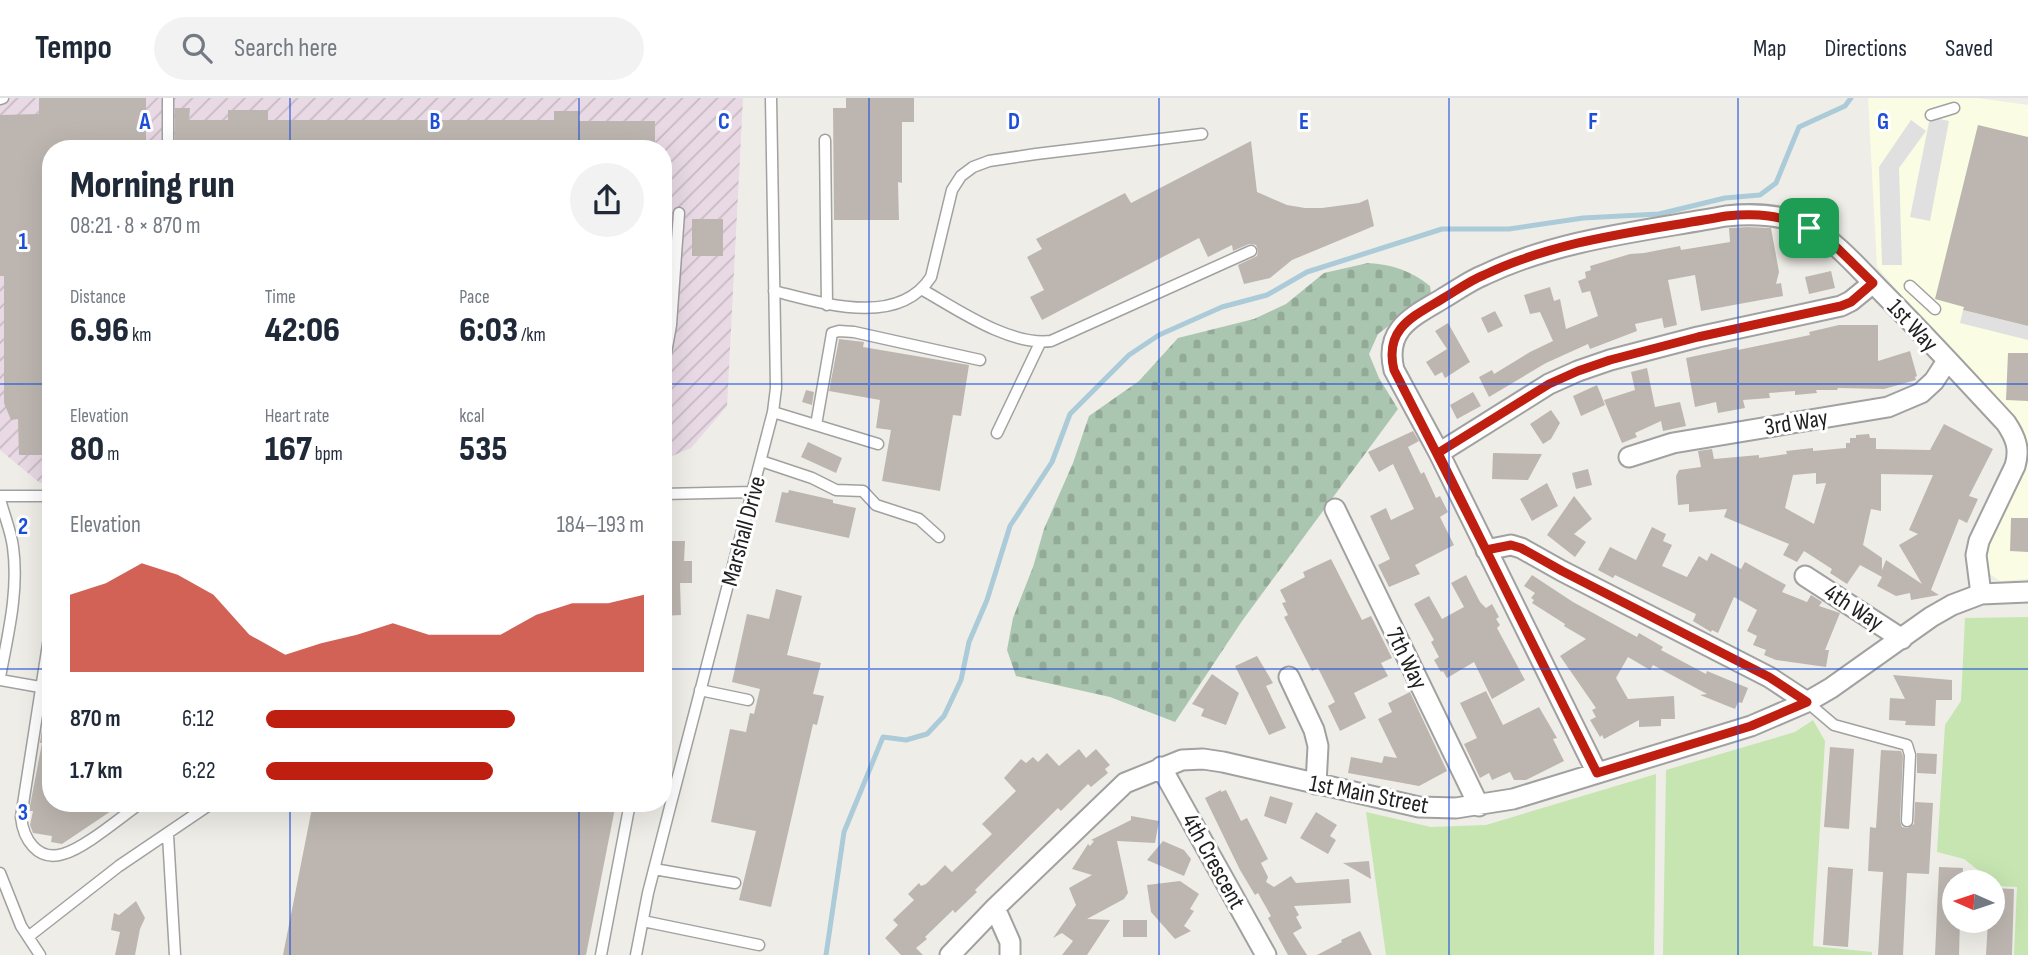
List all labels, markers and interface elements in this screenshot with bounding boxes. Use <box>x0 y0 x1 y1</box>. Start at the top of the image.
search box <box>154 17 644 80</box>
text: Tempo <box>35 28 112 68</box>
icon: search <box>178 29 216 67</box>
text: Search here <box>234 33 337 64</box>
text: Map <box>1753 34 1786 63</box>
text: Directions <box>1824 34 1907 63</box>
text: Saved <box>1945 34 1993 63</box>
text: A <box>139 108 152 136</box>
text: B <box>430 108 441 136</box>
text: C <box>718 108 730 136</box>
text: D <box>1008 108 1020 136</box>
text: E <box>1299 108 1309 136</box>
text: F <box>1588 108 1598 136</box>
text: G <box>1877 108 1889 136</box>
text: Morning run <box>70 163 235 208</box>
button: share <box>570 163 644 237</box>
pin <box>1779 198 1839 258</box>
icon: arrive <box>1790 209 1828 247</box>
text: 08:21 · 8 × 870 m <box>70 212 201 240</box>
text: 1 <box>18 228 28 256</box>
text: Distance <box>70 286 126 309</box>
text: Time <box>265 286 296 309</box>
text: Pace <box>459 286 490 309</box>
street label: 1st Way <box>1881 293 1944 358</box>
text: 6.96 <box>70 309 129 352</box>
text: 42:06 <box>265 309 340 352</box>
text: 6:03 <box>459 309 518 352</box>
text: km <box>129 324 151 347</box>
text: /km <box>518 324 546 347</box>
street label: 3rd Way <box>1762 403 1830 442</box>
text: Elevation <box>70 405 129 428</box>
text: Heart rate <box>265 405 330 428</box>
text: kcal <box>459 405 484 428</box>
text: 80 <box>70 428 104 471</box>
text: 167 <box>265 428 312 471</box>
text: 535 <box>459 428 507 471</box>
text: m <box>104 443 119 466</box>
text: bpm <box>312 443 343 466</box>
street label: Marshall Drive <box>715 473 772 589</box>
text: Elevation <box>70 511 141 539</box>
text: 184–193 m <box>557 511 644 539</box>
text: 2 <box>18 513 28 541</box>
street label: 4th Way <box>1819 578 1889 637</box>
street label: 7th Way <box>1379 623 1434 694</box>
text: 870 m <box>70 705 121 733</box>
text: 6:12 <box>182 705 214 733</box>
text: 1.7 km <box>70 757 123 785</box>
text: 6:22 <box>182 757 215 785</box>
street label: 1st Main Street <box>1307 769 1431 820</box>
text: 3 <box>18 799 28 827</box>
street label: 4th Crescent <box>1176 808 1252 914</box>
north arrow <box>1942 870 2006 933</box>
map controls <box>1942 870 2005 933</box>

